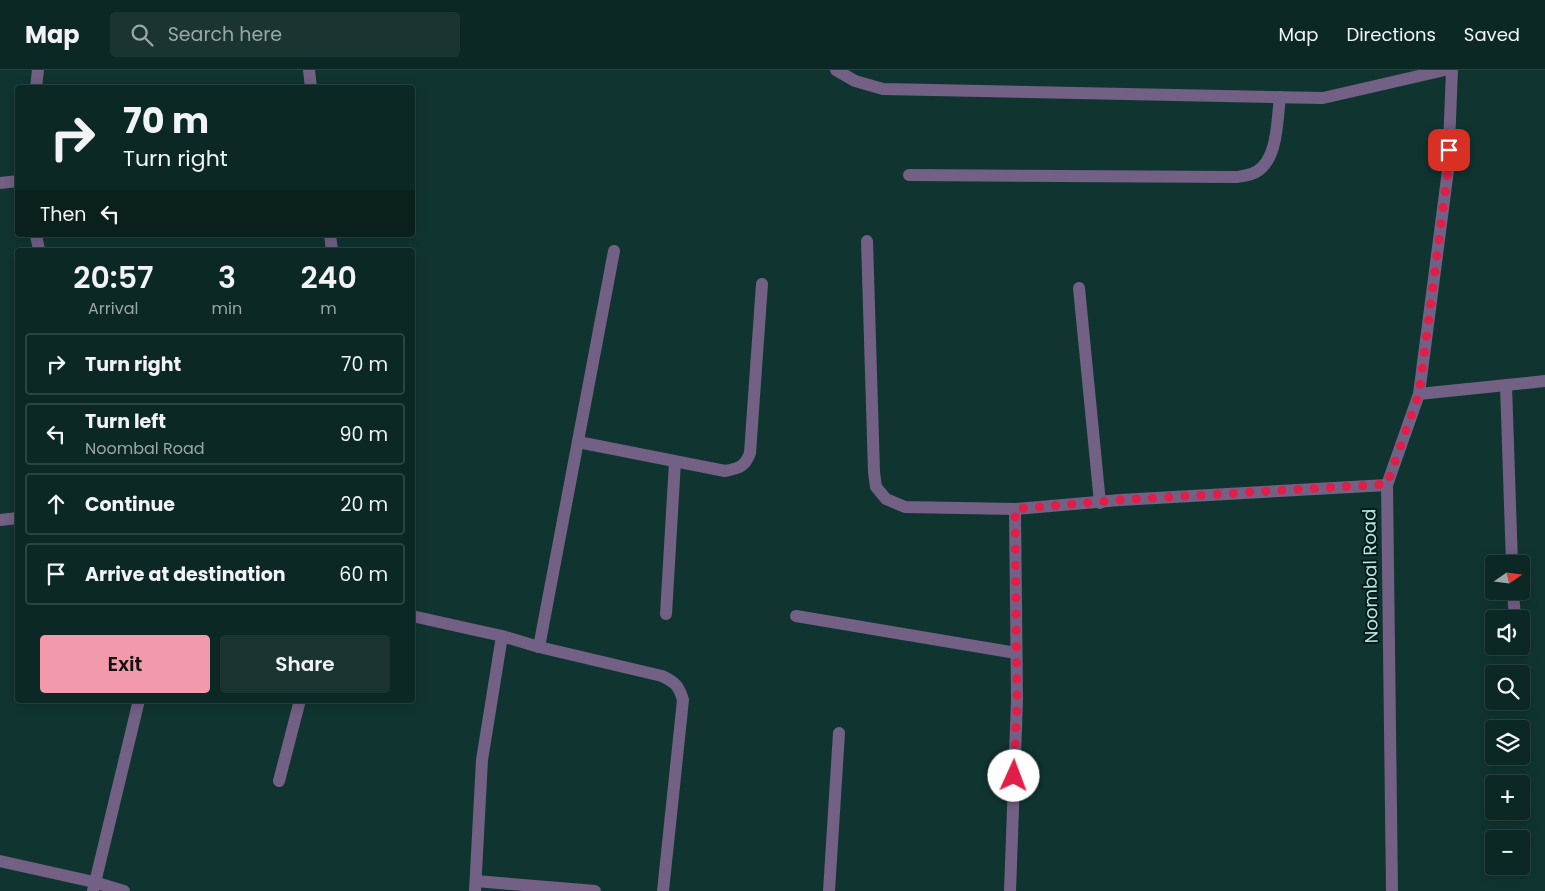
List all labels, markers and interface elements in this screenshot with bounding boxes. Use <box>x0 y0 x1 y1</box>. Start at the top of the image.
search box <box>110 12 460 57</box>
text: Map <box>25 18 80 51</box>
icon: search <box>128 21 156 49</box>
text: Search here <box>168 21 282 48</box>
text: Map <box>1279 22 1318 47</box>
text: Directions <box>1346 22 1436 47</box>
text: Saved <box>1464 22 1520 47</box>
text: 70 m <box>123 96 209 145</box>
icon: right <box>40 105 105 170</box>
pin <box>1428 129 1470 171</box>
icon: arrive <box>1435 136 1463 164</box>
text: Turn right <box>123 143 228 174</box>
icon: left <box>96 200 124 228</box>
text: Then <box>40 201 86 228</box>
text: 20:57 <box>73 256 153 299</box>
text: 3 <box>218 256 236 299</box>
text: 240 <box>300 256 357 299</box>
text: Arrival <box>88 297 138 320</box>
text: min <box>212 297 242 320</box>
text: m <box>320 297 337 320</box>
icon: right <box>42 350 70 378</box>
text: Turn right <box>85 351 181 378</box>
text: 70 m <box>341 351 388 378</box>
text: Turn left <box>85 408 166 435</box>
icon: left <box>42 420 70 448</box>
text: 90 m <box>339 421 388 448</box>
text: Noombal Road <box>85 437 205 460</box>
icon: ahead <box>42 490 70 518</box>
text: Continue <box>85 491 175 518</box>
text: 20 m <box>340 491 388 518</box>
street label: Noombal Road <box>1356 508 1384 644</box>
north arrow <box>1485 555 1530 600</box>
map controls <box>1485 555 1530 875</box>
icon: arrive <box>42 560 70 588</box>
text: Arrive at destination <box>85 561 286 588</box>
text: 60 m <box>339 561 388 588</box>
button: sound <box>1485 610 1530 655</box>
button: Exit <box>40 635 210 693</box>
button: Share <box>220 635 390 693</box>
button: search <box>1485 665 1530 710</box>
button: layers <box>1485 720 1530 765</box>
position arrow <box>987 749 1039 801</box>
button: + <box>1485 775 1530 820</box>
button: − <box>1485 830 1530 875</box>

